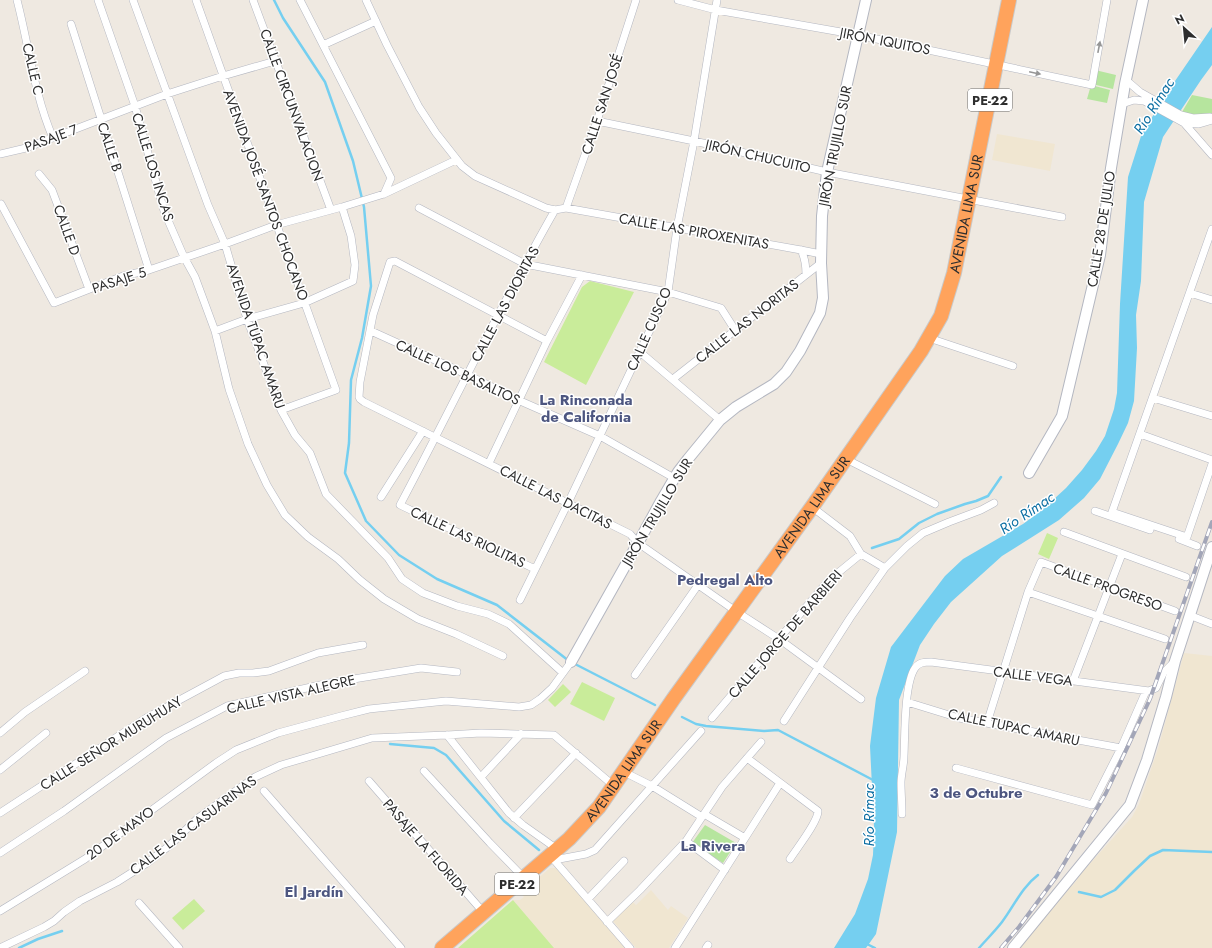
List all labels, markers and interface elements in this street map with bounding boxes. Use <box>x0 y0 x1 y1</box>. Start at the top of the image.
north arrow <box>1164 8 1204 48</box>
text: N <box>1172 10 1187 28</box>
street label: JIRÓN IQUITOS <box>836 22 932 60</box>
street label: CALLE CIRCUNVALACION <box>255 26 329 184</box>
one-way arrow <box>1096 40 1102 53</box>
street label: CALLE C <box>17 41 49 97</box>
street label: CALLE SAN JOSÉ <box>576 51 628 157</box>
one-way arrow <box>1029 70 1041 76</box>
water label: Río Rímac <box>1128 73 1180 139</box>
street label: JIRÓN TRUJILLO SUR <box>813 84 857 210</box>
street label: AVENIDA JOSÉ SANTOS CHOCANO <box>218 87 314 303</box>
road number: PE-22 <box>968 89 1012 111</box>
street label: CALLE LOS INCAS <box>127 110 179 224</box>
street label: PASAJE 7 <box>22 119 81 157</box>
street label: CALLE B <box>93 120 127 174</box>
street label: JIRÓN CHUCUITO <box>701 134 813 178</box>
street label: AVENIDA LIMA SUR <box>944 153 988 275</box>
street label: CALLE 28 DE JULIO <box>1082 170 1120 288</box>
street label: CALLE D <box>49 202 85 258</box>
street label: CALLE LAS PIROXENITAS <box>617 208 771 254</box>
street label: CALLE LAS DIORITAS <box>466 242 544 365</box>
street label: AVENIDA TÚPAC AMARU <box>222 261 290 411</box>
street label: PASAJE 5 <box>89 262 149 298</box>
street label: CALLE LAS NORITAS <box>691 274 803 368</box>
street label: CALLE CUSCO <box>622 284 676 374</box>
street label: CALLE LOS BASALTOS <box>392 334 524 410</box>
district label: La Rinconada de California <box>539 389 633 428</box>
street label: AVENIDA LIMA SUR <box>769 452 855 562</box>
street label: JIRÓN TRUJILLO SUR <box>616 454 697 571</box>
street label: CALLE LAS DACITAS <box>496 460 616 534</box>
water label: Río Rímac <box>995 486 1059 540</box>
street label: CALLE LAS RIOLITAS <box>407 502 529 573</box>
street label: CALLE PROGRESO <box>1051 558 1165 616</box>
street label: CALLE JORGE DE BARBIERI <box>724 565 846 703</box>
district label: Pedregal Alto <box>677 569 773 591</box>
street label: CALLE VEGA <box>992 661 1075 691</box>
street label: CALLE VISTA ALEGRE <box>225 669 357 719</box>
street label: CALLE SEÑOR MURUHUAY <box>36 691 186 795</box>
street label: CALLE TUPAC AMARU <box>946 703 1082 751</box>
street label: AVENIDA LIMA SUR <box>580 716 666 826</box>
street label: CALLE LAS CASUARINAS <box>125 770 261 879</box>
district label: 3 de Octubre <box>929 782 1023 804</box>
water label: Río Rímac <box>858 784 880 846</box>
street label: PASAJE LA FLORIDA <box>378 794 474 900</box>
street label: 20 DE MAYO <box>82 801 158 865</box>
district label: La Rivera <box>681 835 745 857</box>
road number: PE-22 <box>495 873 539 895</box>
district label: El Jardín <box>285 881 343 903</box>

